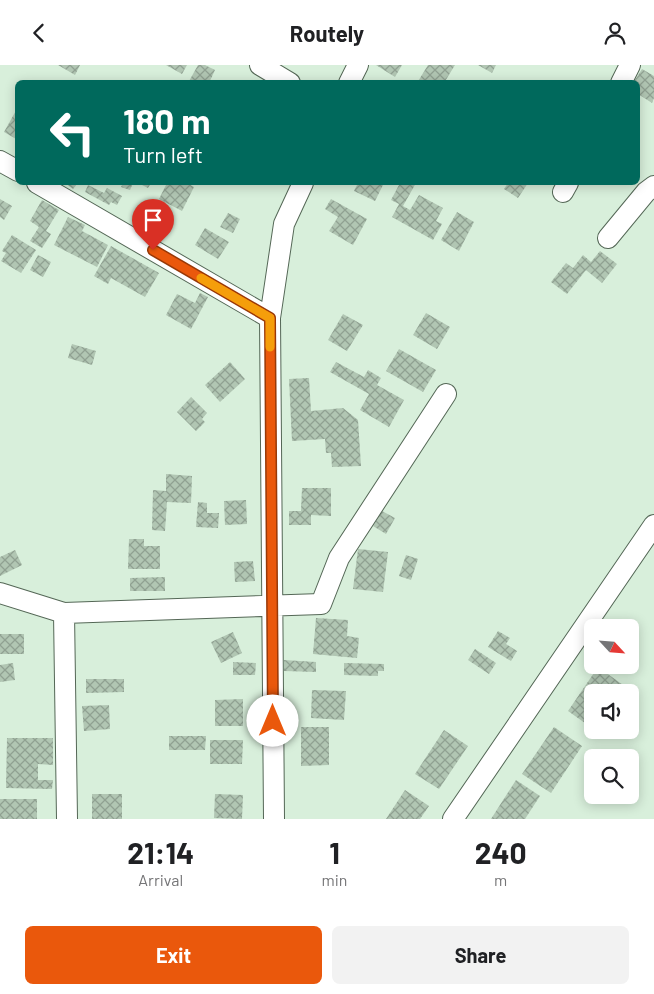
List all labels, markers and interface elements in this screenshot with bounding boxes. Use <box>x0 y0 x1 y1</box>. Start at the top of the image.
icon: back <box>25 19 53 47</box>
icon: person <box>601 19 629 47</box>
text: Routely <box>290 20 364 46</box>
text: 180 m <box>123 99 211 141</box>
icon: left <box>40 100 105 165</box>
text: Turn left <box>123 141 203 167</box>
pin <box>132 199 174 250</box>
icon: arrive <box>139 206 167 234</box>
north arrow <box>584 619 639 674</box>
map controls <box>584 619 639 804</box>
button: sound <box>584 684 639 739</box>
position arrow <box>246 694 298 746</box>
button: search <box>584 749 639 804</box>
text: 21:14 <box>127 834 194 870</box>
text: 1 <box>329 834 340 870</box>
text: 240 <box>475 834 527 870</box>
text: Arrival <box>138 870 183 889</box>
text: min <box>321 870 347 889</box>
text: m <box>494 870 507 889</box>
button: Exit <box>25 926 322 984</box>
button: Share <box>332 926 629 984</box>

